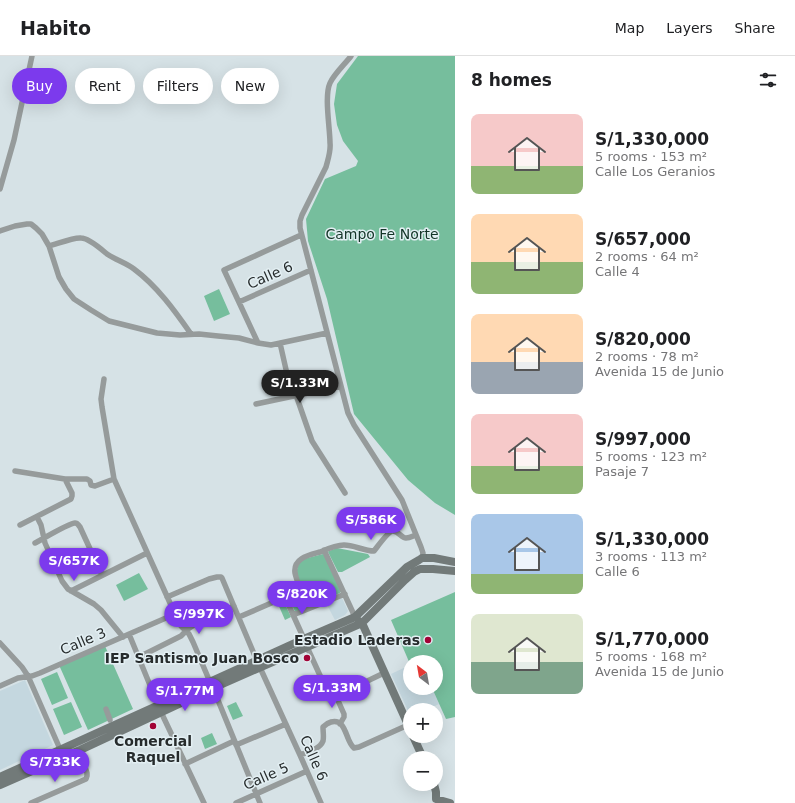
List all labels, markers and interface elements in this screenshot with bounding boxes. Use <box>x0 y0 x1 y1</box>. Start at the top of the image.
text: Habito <box>20 17 91 39</box>
text: Map <box>615 20 644 36</box>
text: Layers <box>666 20 713 36</box>
text: Share <box>735 20 775 36</box>
chip: Buy <box>12 68 67 104</box>
chip: Rent <box>75 68 135 104</box>
chip: Filters <box>143 68 213 104</box>
chip: New <box>221 68 279 104</box>
icon: filters <box>757 69 779 91</box>
text: 8 homes <box>471 70 552 90</box>
text: S/1,330,000 <box>595 129 709 149</box>
icon: home <box>503 130 551 178</box>
text: 5 rooms · 153 m² <box>595 149 707 164</box>
text: Calle Los Geranios <box>595 164 715 179</box>
park label: Campo Fe Norte <box>325 226 439 242</box>
text: S/657,000 <box>595 229 691 249</box>
icon: home <box>503 230 551 278</box>
text: 2 rooms · 64 m² <box>595 249 699 264</box>
street label: Calle 6 <box>245 258 295 292</box>
text: Calle 4 <box>595 264 640 279</box>
text: S/820,000 <box>595 329 691 349</box>
icon: home <box>503 330 551 378</box>
text: 2 rooms · 78 m² <box>595 349 699 364</box>
text: Avenida 15 de Junio <box>595 364 724 379</box>
pin: S/1.33M <box>263 370 337 404</box>
text: S/1.33M <box>270 375 330 390</box>
text: S/997,000 <box>595 429 691 449</box>
icon: home <box>503 430 551 478</box>
text: 5 rooms · 123 m² <box>595 449 707 464</box>
text: Pasaje 7 <box>595 464 649 479</box>
pin: S/586K <box>338 507 404 541</box>
text: S/586K <box>345 512 397 527</box>
text: S/1,330,000 <box>595 529 709 549</box>
icon: home <box>503 530 551 578</box>
pin: S/657K <box>41 548 107 582</box>
text: 3 rooms · 113 m² <box>595 549 707 564</box>
text: S/657K <box>48 553 100 568</box>
text: Calle 6 <box>595 564 640 579</box>
pin: S/820K <box>269 581 335 615</box>
text: S/820K <box>276 586 328 601</box>
pin: S/997K <box>166 601 232 635</box>
text: S/997K <box>173 606 225 621</box>
street label: Calle 3 <box>58 624 108 658</box>
text: S/1,770,000 <box>595 629 709 649</box>
icon: home <box>503 630 551 678</box>
place label: Estadio Laderas <box>294 632 420 648</box>
marker: Estadio Laderas <box>423 635 433 645</box>
text: 5 rooms · 168 m² <box>595 649 707 664</box>
place label: IEP Santismo Juan Bosco <box>105 650 299 666</box>
marker: IEP Santismo Juan Bosco <box>302 653 312 663</box>
north arrow <box>403 655 443 695</box>
map controls <box>403 655 443 791</box>
text: Avenida 15 de Junio <box>595 664 724 679</box>
pin: S/1.33M <box>295 675 369 709</box>
pin: S/1.77M <box>148 678 222 712</box>
text: S/1.33M <box>302 680 362 695</box>
text: S/1.77M <box>155 683 215 698</box>
button: + <box>403 703 443 743</box>
marker: Comercial Raquel <box>148 721 158 731</box>
place label: Comercial Raquel <box>114 733 192 765</box>
street label: Calle 6 <box>297 733 331 783</box>
pin: S/733K <box>22 749 88 783</box>
button: − <box>403 751 443 791</box>
text: S/733K <box>29 754 81 769</box>
street label: Calle 5 <box>241 759 291 793</box>

